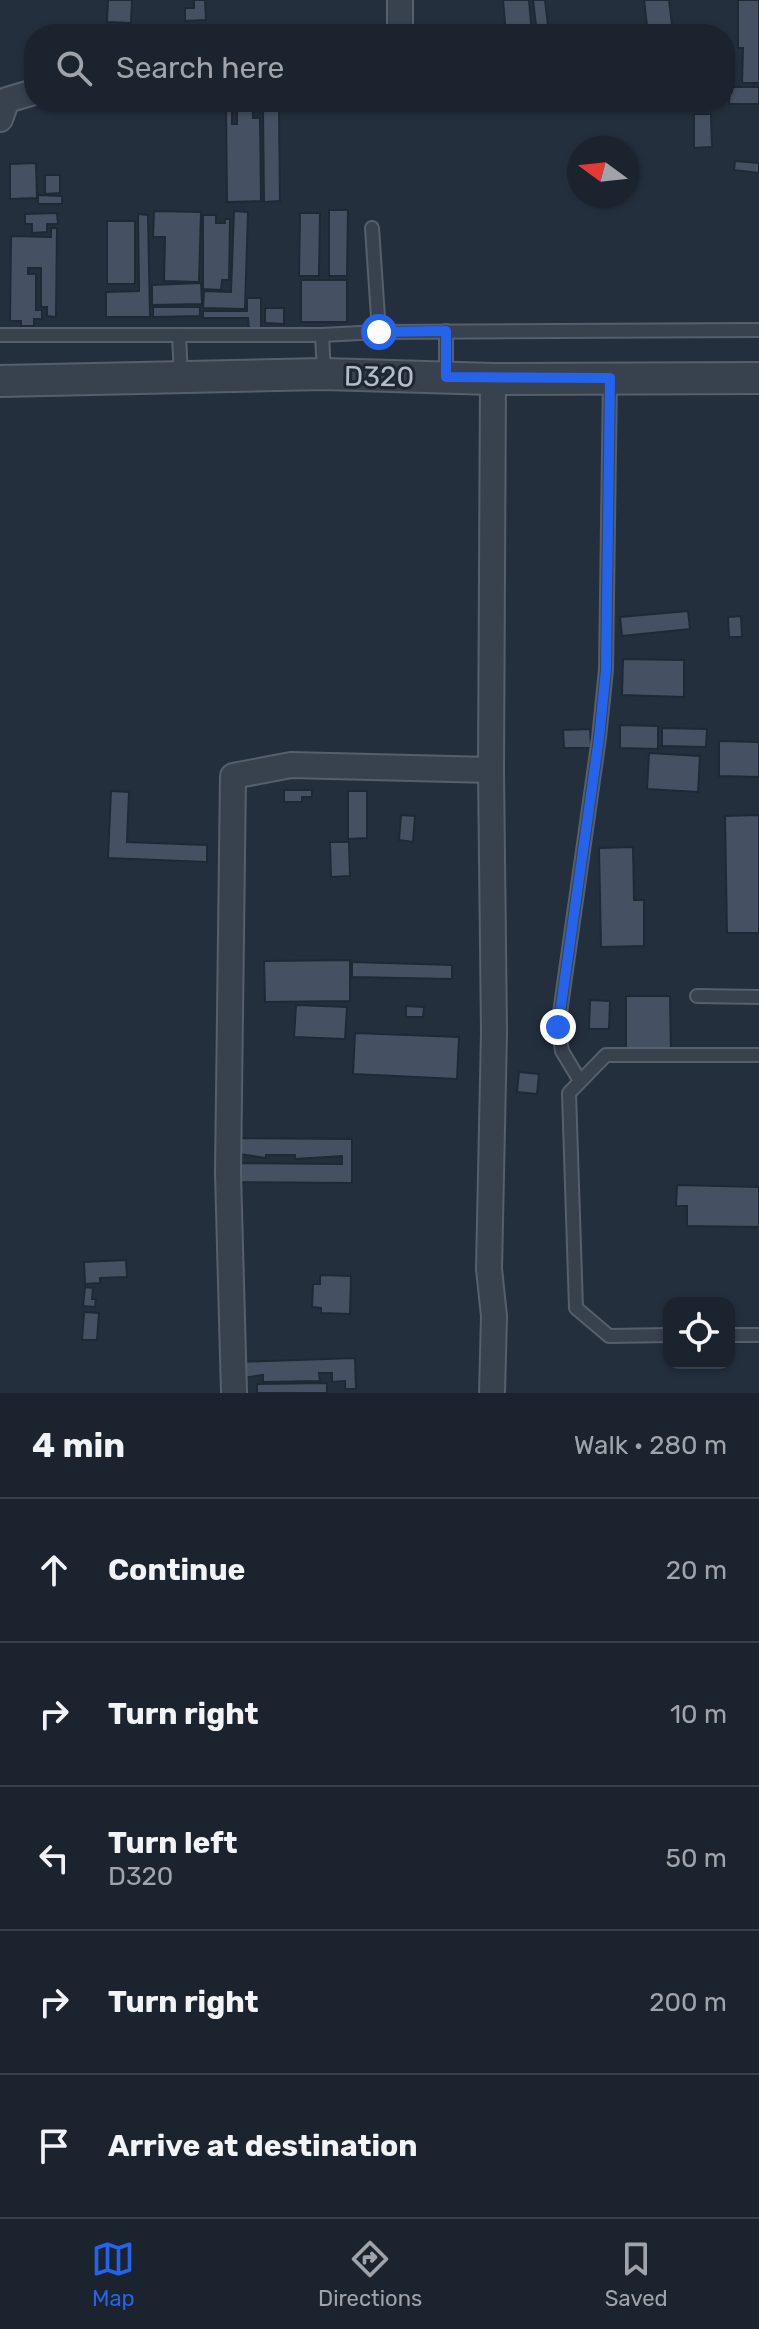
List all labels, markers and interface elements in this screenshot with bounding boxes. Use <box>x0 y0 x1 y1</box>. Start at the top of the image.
search box <box>24 24 735 112</box>
icon: search <box>52 46 96 90</box>
text: Search here <box>116 50 284 86</box>
north arrow <box>567 136 639 208</box>
route start <box>361 314 397 350</box>
street label: D320 <box>344 359 414 394</box>
route end <box>540 1009 576 1045</box>
map controls <box>663 1297 735 1369</box>
button: locate <box>663 1297 735 1369</box>
text: 4 min <box>32 1425 125 1466</box>
text: Walk · 280 m <box>574 1430 727 1461</box>
icon: ahead <box>32 1548 76 1592</box>
text: Continue <box>108 1552 245 1588</box>
text: 20 m <box>666 1555 727 1586</box>
icon: right <box>32 1692 76 1736</box>
text: Turn right <box>108 1696 259 1732</box>
text: 10 m <box>670 1699 727 1730</box>
text: Turn left <box>108 1825 238 1861</box>
icon: left <box>32 1836 76 1880</box>
text: 50 m <box>666 1843 727 1874</box>
text: D320 <box>108 1861 173 1892</box>
icon: right <box>32 1980 76 2024</box>
text: Turn right <box>108 1984 259 2020</box>
text: 200 m <box>649 1987 727 2018</box>
icon: arrive <box>32 2124 76 2168</box>
text: Arrive at destination <box>108 2128 418 2164</box>
tab: Map <box>91 2237 135 2312</box>
tab: Directions <box>318 2237 422 2312</box>
tab: Saved <box>605 2237 668 2312</box>

